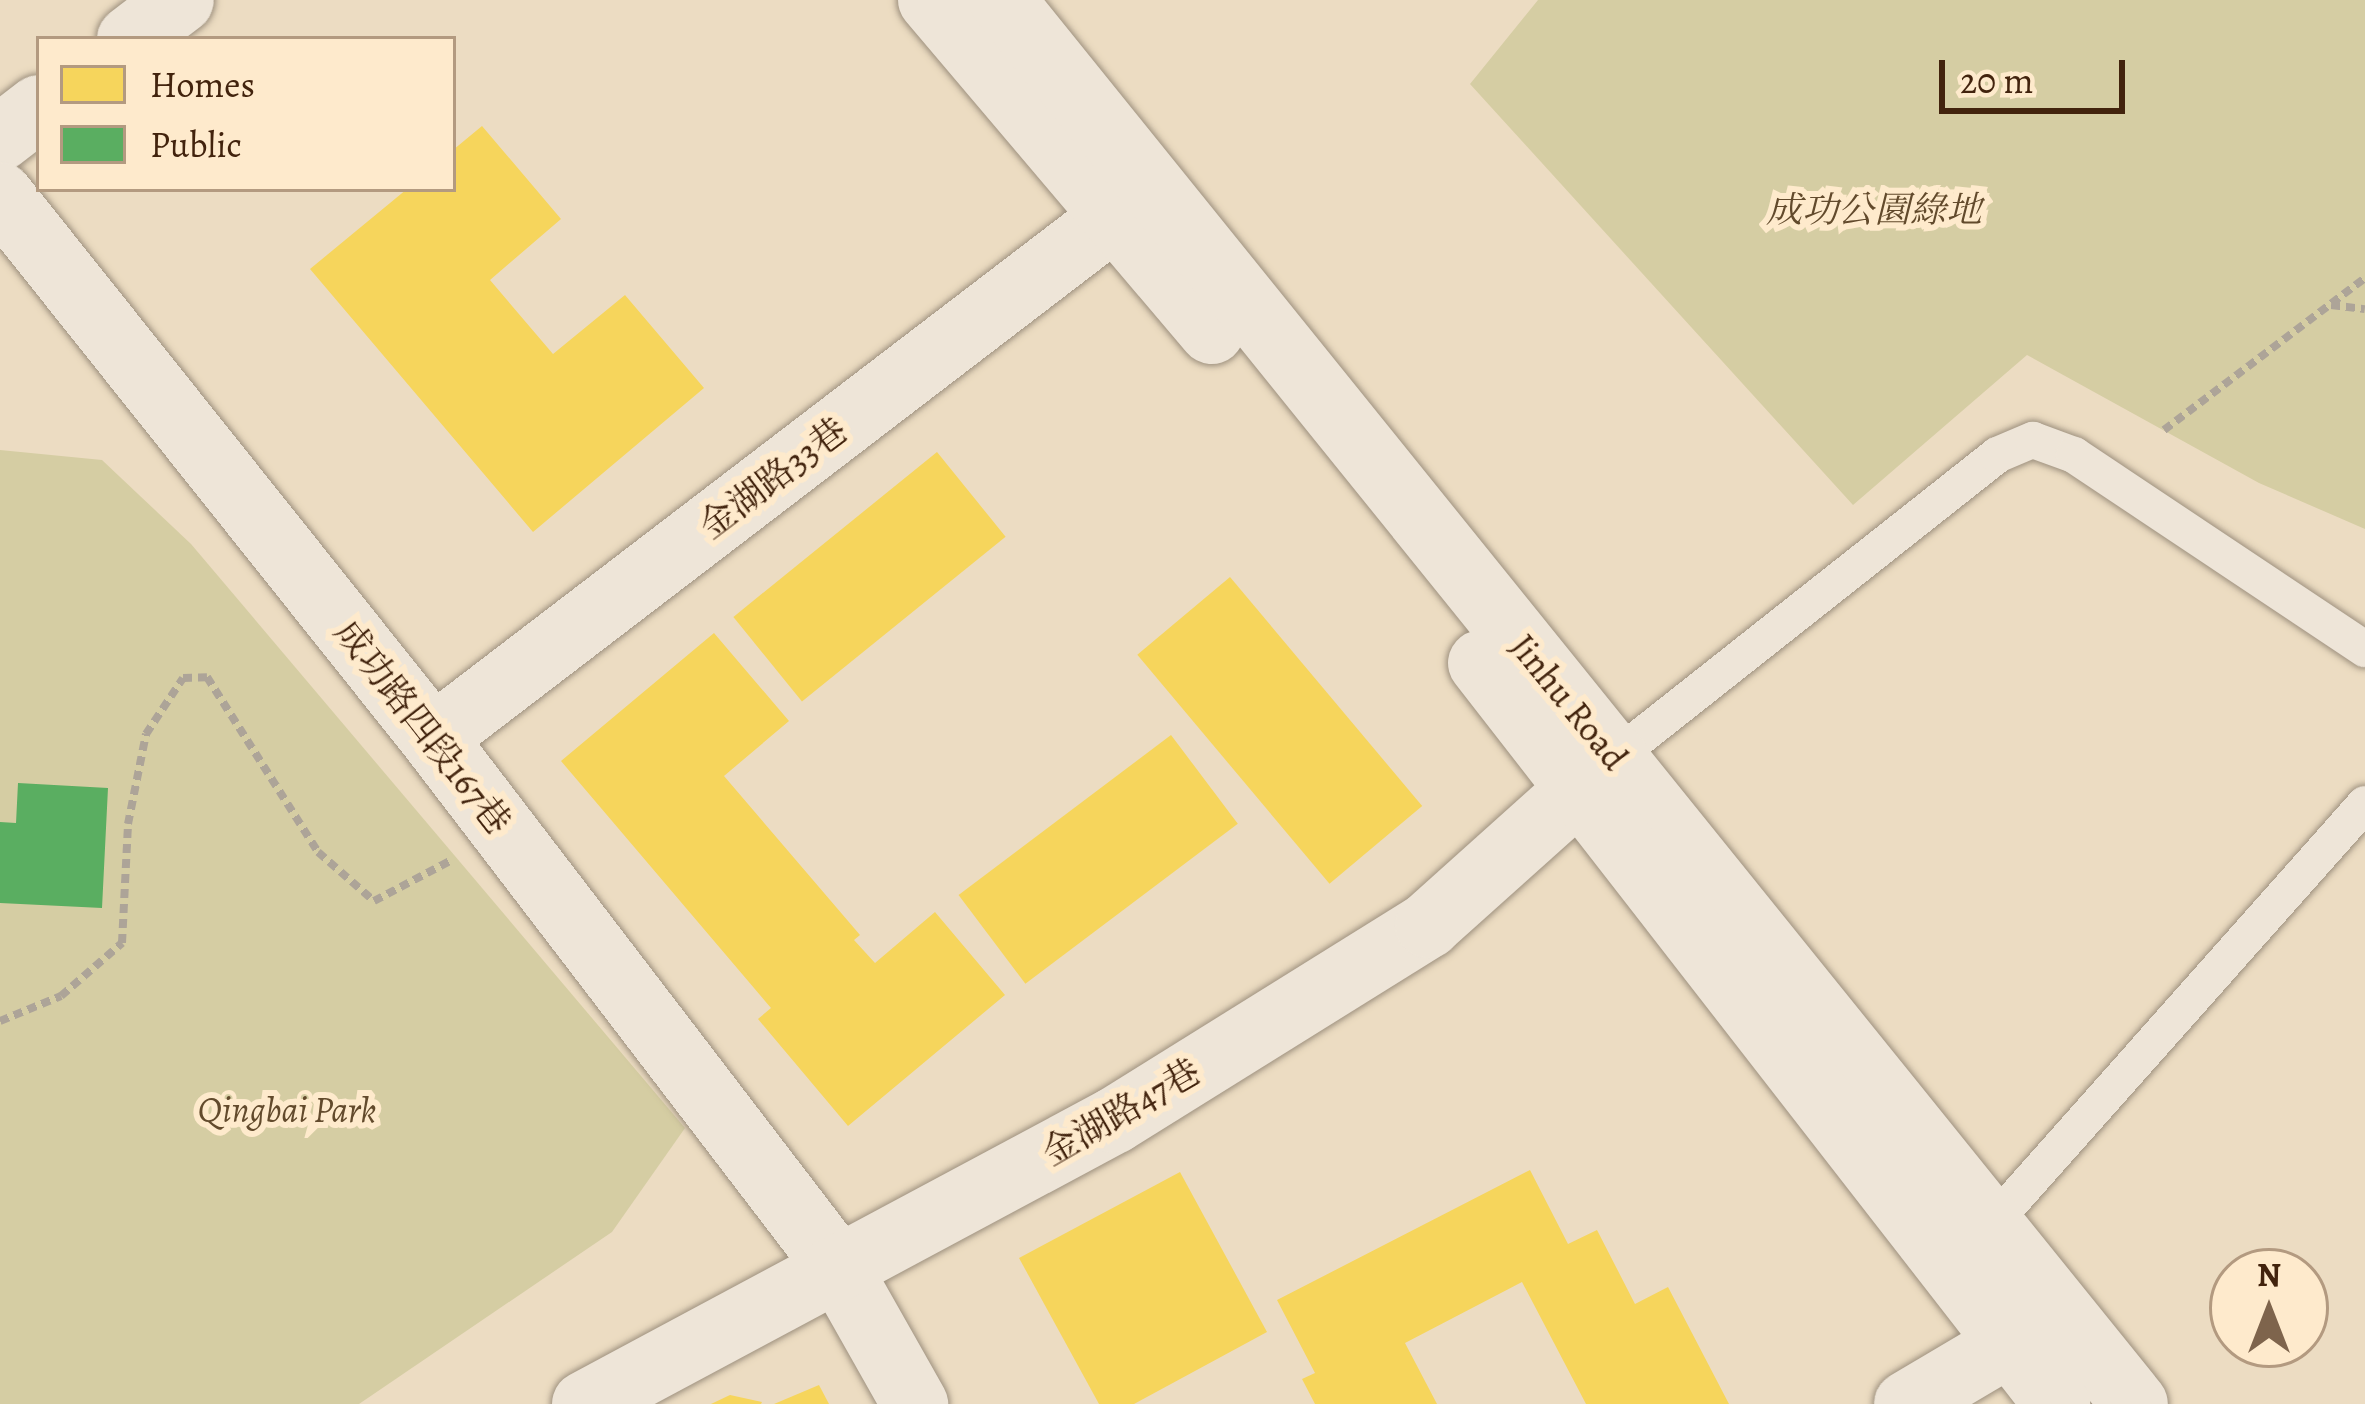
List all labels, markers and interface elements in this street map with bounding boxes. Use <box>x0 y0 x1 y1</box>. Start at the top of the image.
legend <box>36 36 456 192</box>
scale bar <box>1945 36 2131 110</box>
text: 20 m <box>1960 56 2033 105</box>
text: Homes <box>150 60 255 109</box>
text: Public <box>150 120 242 169</box>
park label: 成功公園綠地 <box>1766 188 1982 232</box>
street label: 金湖路33巷 <box>691 408 855 548</box>
street label: 成功路四段167巷 <box>326 611 520 843</box>
street label: Jinhu Road <box>1501 626 1637 778</box>
street label: 金湖路47巷 <box>1034 1049 1208 1175</box>
park label: Qingbai Park <box>198 1088 376 1132</box>
north arrow <box>2209 1248 2329 1368</box>
text: N <box>2257 1252 2281 1297</box>

